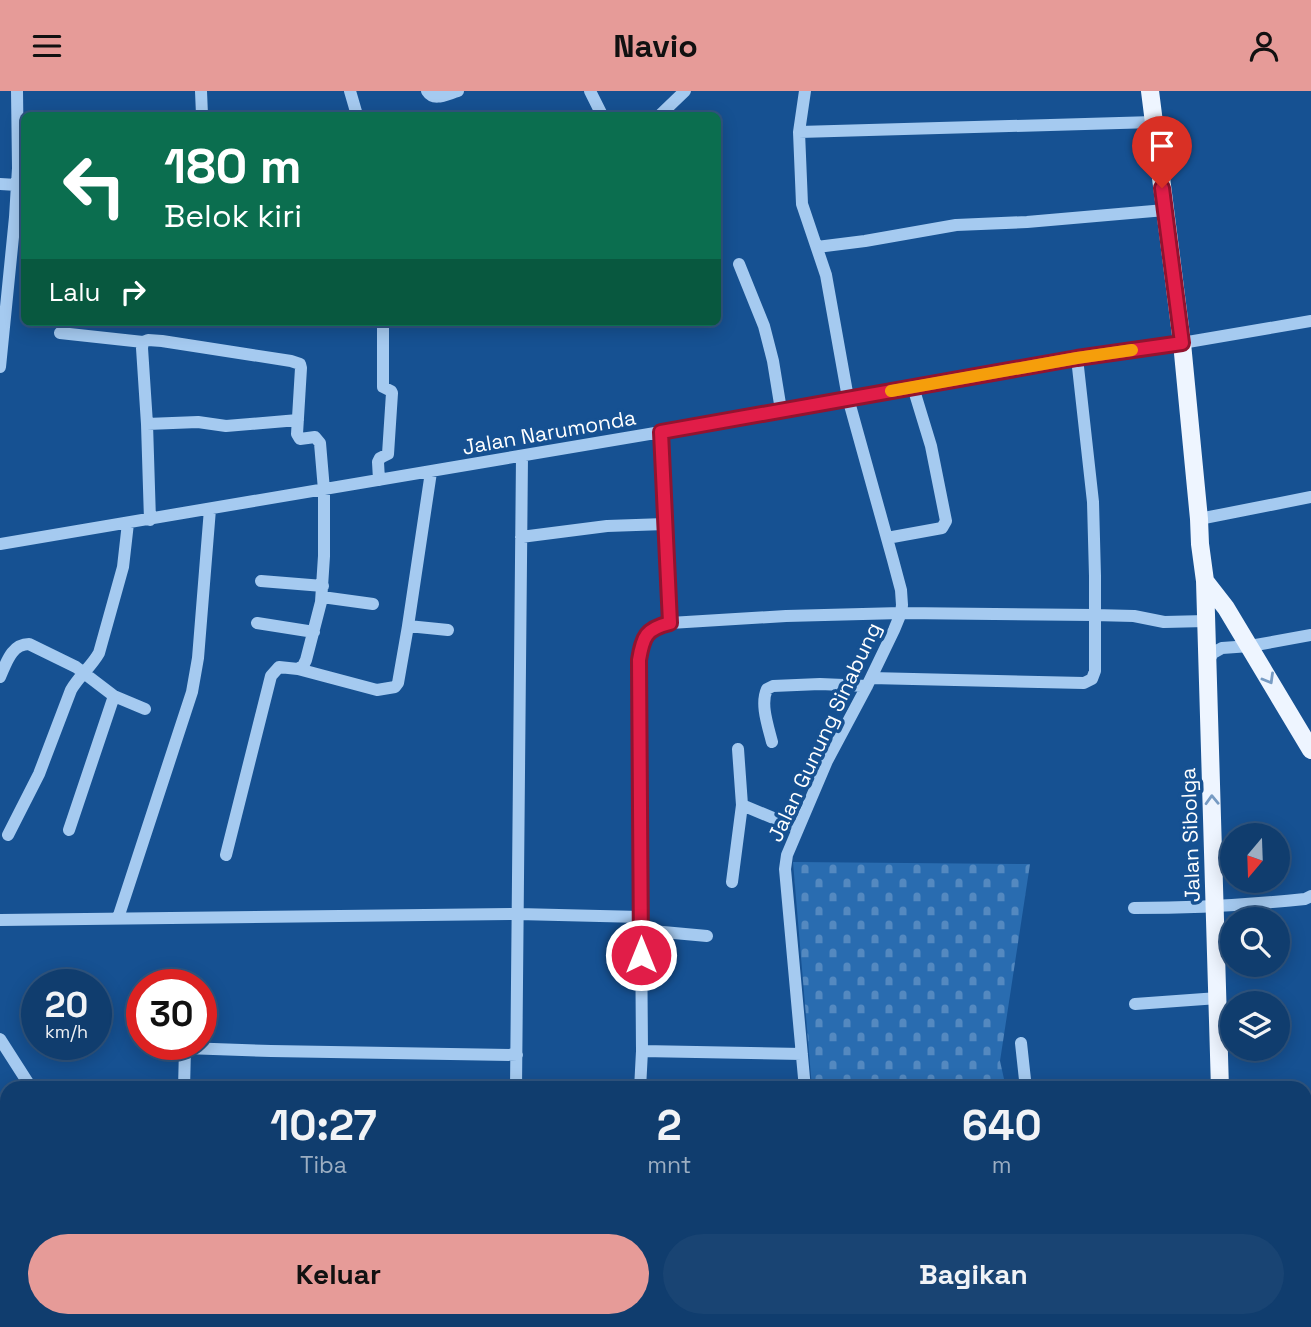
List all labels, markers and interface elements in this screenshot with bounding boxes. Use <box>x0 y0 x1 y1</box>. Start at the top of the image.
text: Navio <box>613 26 698 66</box>
icon: menu <box>28 27 66 65</box>
icon: person <box>1245 27 1283 65</box>
pin <box>1132 116 1192 188</box>
icon: arrive <box>1143 127 1181 165</box>
text: 180 m <box>164 135 302 197</box>
icon: left <box>49 140 140 231</box>
text: Belok kiri <box>164 196 302 236</box>
icon: right <box>114 273 152 311</box>
text: Lalu <box>49 275 100 309</box>
street label: Jalan Narumonda <box>460 403 638 461</box>
street label: Jalan Gunung Sinabung <box>761 618 887 846</box>
one-way arrow <box>1261 671 1274 684</box>
street label: Jalan Sibolga <box>1174 767 1206 903</box>
one-way arrow <box>1204 794 1219 805</box>
north arrow <box>1220 823 1290 893</box>
map controls <box>1220 823 1290 1061</box>
button: search <box>1220 907 1290 977</box>
position arrow <box>604 918 678 992</box>
speed limit sign: 30 <box>126 969 217 1060</box>
text: 20 <box>45 983 88 1027</box>
button: layers <box>1220 991 1290 1061</box>
text: km/h <box>45 1020 88 1043</box>
text: 10:27 <box>270 1099 377 1152</box>
text: 2 <box>657 1099 682 1152</box>
text: 640 <box>962 1099 1042 1152</box>
text: Tiba <box>300 1150 347 1180</box>
text: mnt <box>647 1150 691 1180</box>
text: m <box>992 1150 1012 1180</box>
button: Keluar <box>28 1234 649 1314</box>
button: Bagikan <box>663 1234 1284 1314</box>

